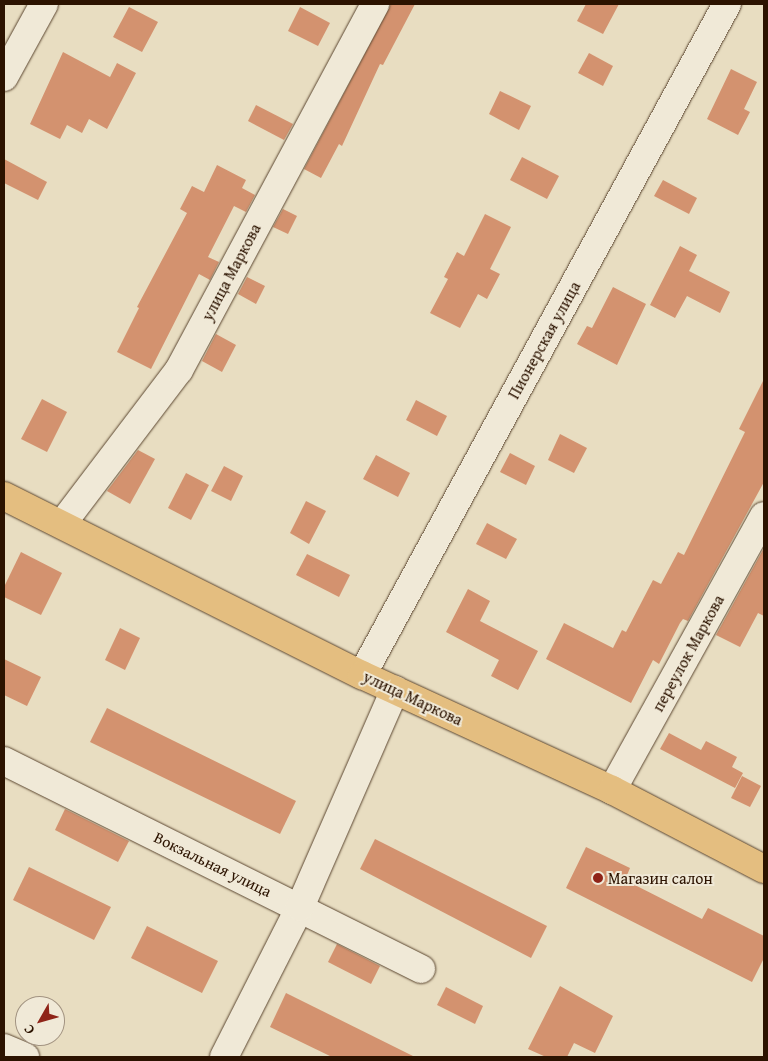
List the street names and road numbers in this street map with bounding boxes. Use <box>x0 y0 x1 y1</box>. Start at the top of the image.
street label: улица Маркова <box>197 220 265 324</box>
street label: Пионерская улица <box>504 278 584 402</box>
street label: переулок Маркова <box>648 591 728 715</box>
street label: улица Маркова <box>360 667 466 729</box>
street label: Вокзальная улица <box>151 827 275 901</box>

